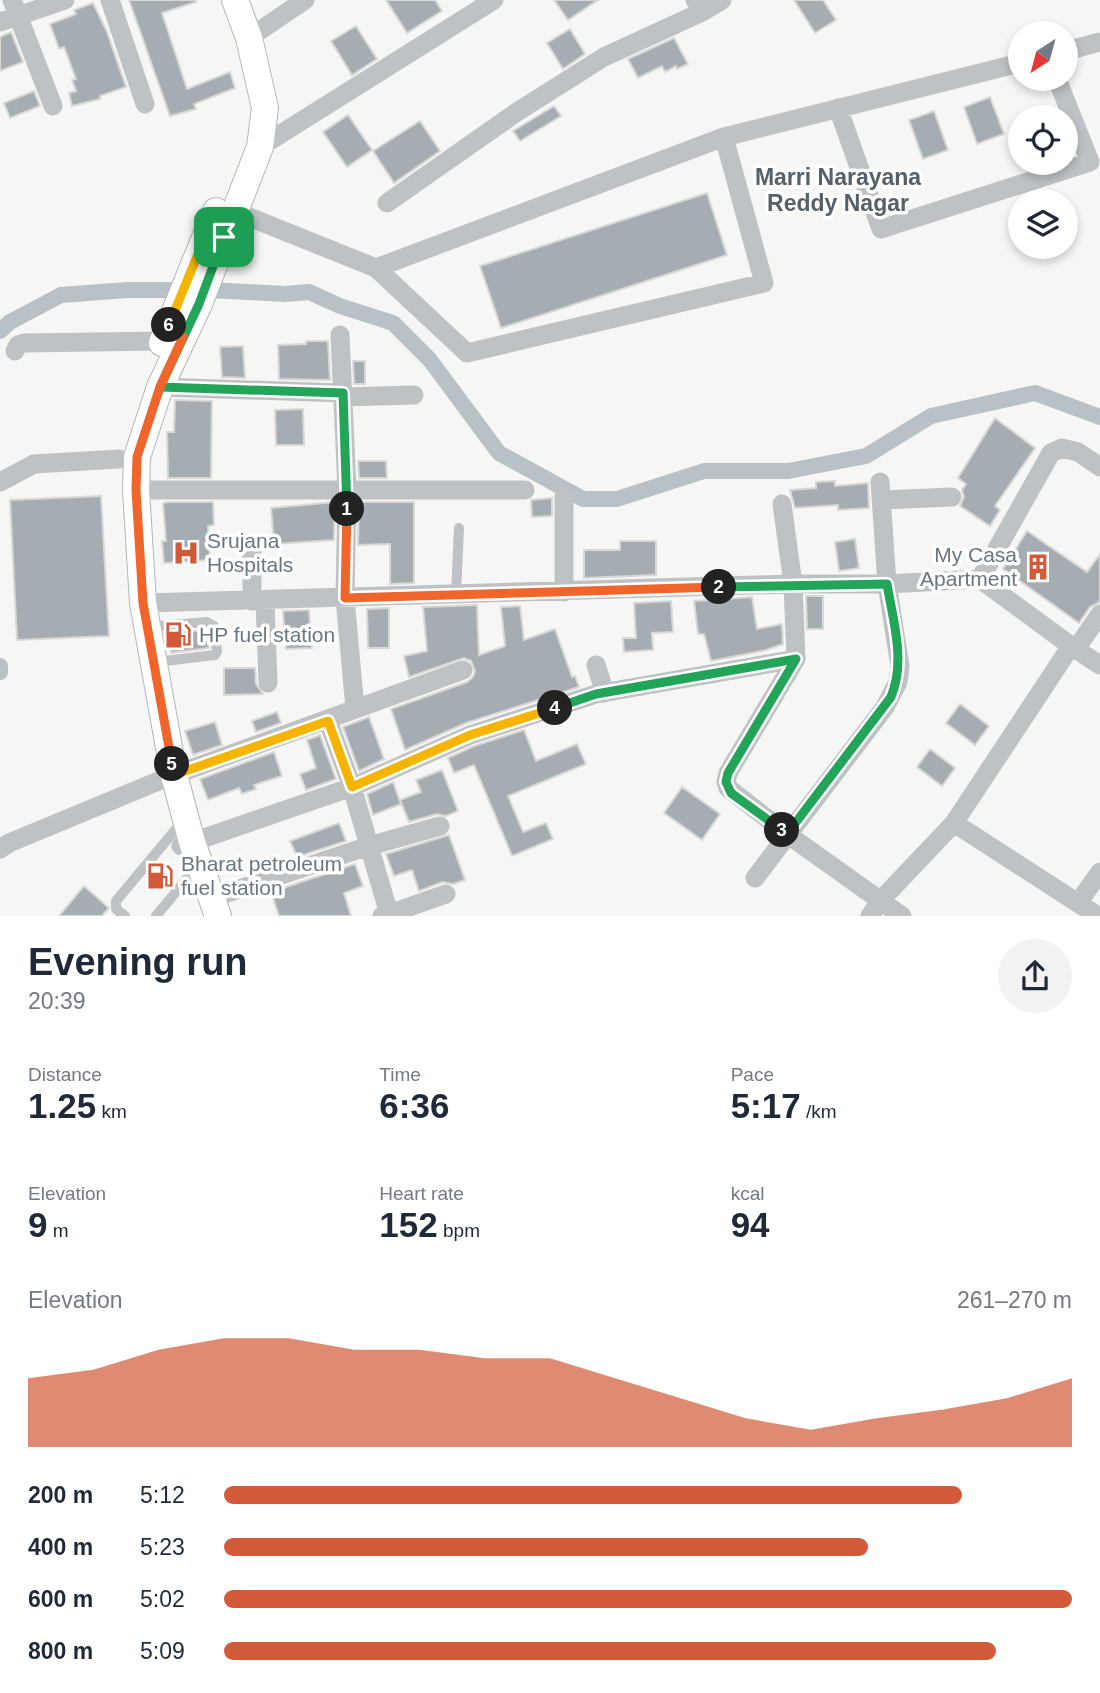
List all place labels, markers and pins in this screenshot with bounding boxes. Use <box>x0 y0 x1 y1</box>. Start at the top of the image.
pin <box>194 207 254 267</box>
pin: 6 <box>152 308 186 342</box>
pin: 1 <box>330 491 364 526</box>
place label: Srujana Hospitals <box>207 529 293 576</box>
hospital icon: Srujana Hospitals <box>171 538 201 568</box>
place label: My Casa Apartment <box>920 543 1017 590</box>
building icon: My Casa Apartment <box>1023 552 1053 582</box>
pin: 2 <box>702 570 736 604</box>
fuel station icon: HP fuel station <box>163 620 193 650</box>
place label: HP fuel station <box>199 623 335 646</box>
pin: 4 <box>538 690 572 726</box>
pin: 5 <box>154 746 190 782</box>
pin: 3 <box>764 812 800 848</box>
place label: Bharat petroleum fuel station <box>181 852 342 899</box>
fuel station icon: Bharat petroleum fuel station <box>145 861 175 891</box>

